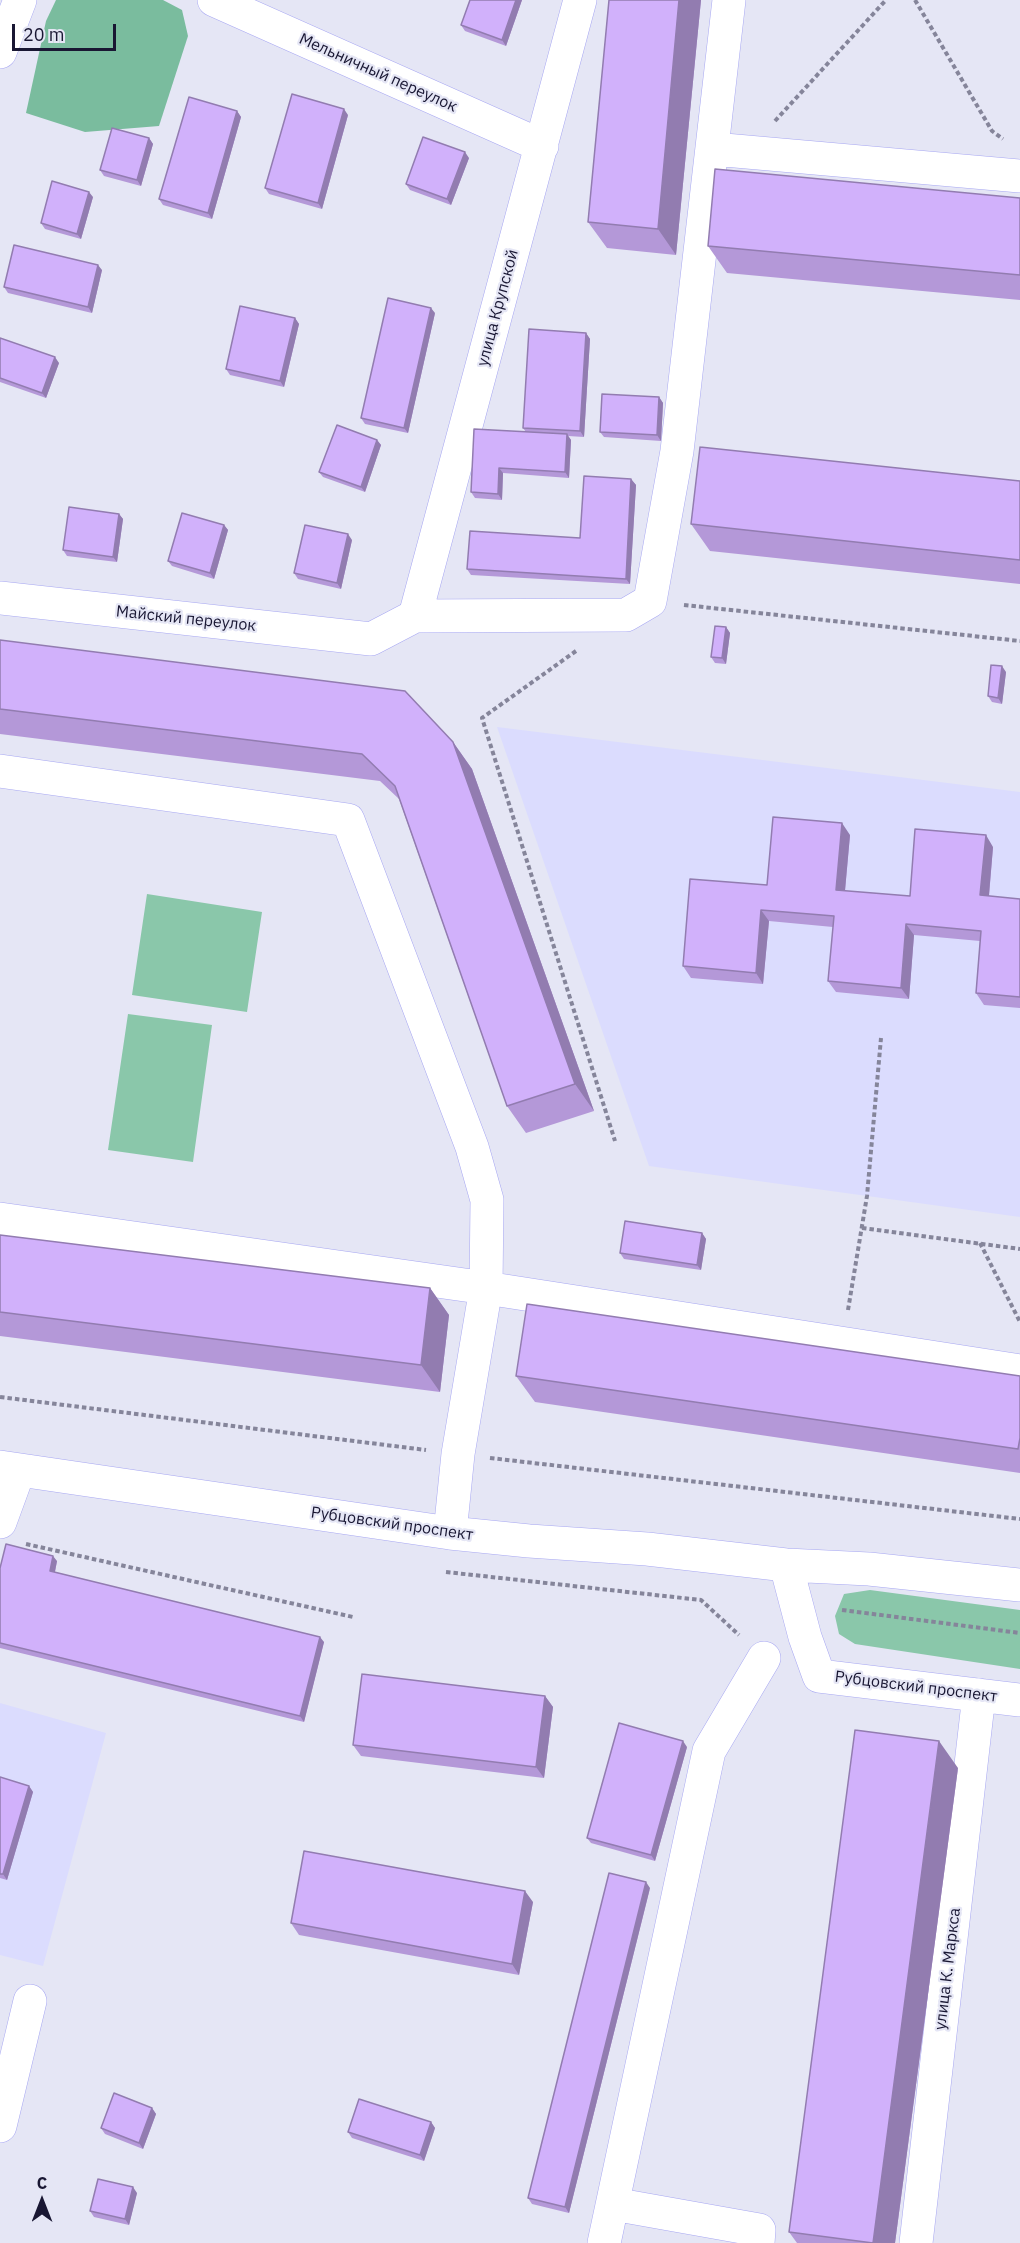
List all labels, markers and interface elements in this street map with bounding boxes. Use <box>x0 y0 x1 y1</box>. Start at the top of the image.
scale bar <box>15 12 118 50</box>
text: 20 m <box>23 23 65 46</box>
street label: Мельничный переулок <box>296 29 460 117</box>
street label: улица Крупской <box>473 248 523 368</box>
street label: Майский переулок <box>115 602 257 636</box>
street label: Рубцовский проспект <box>310 1503 474 1545</box>
street label: Рубцовский проспект <box>834 1667 998 1707</box>
street label: улица К. Маркса <box>931 1907 965 2031</box>
north arrow <box>12 2171 72 2231</box>
text: С <box>37 2173 47 2193</box>

